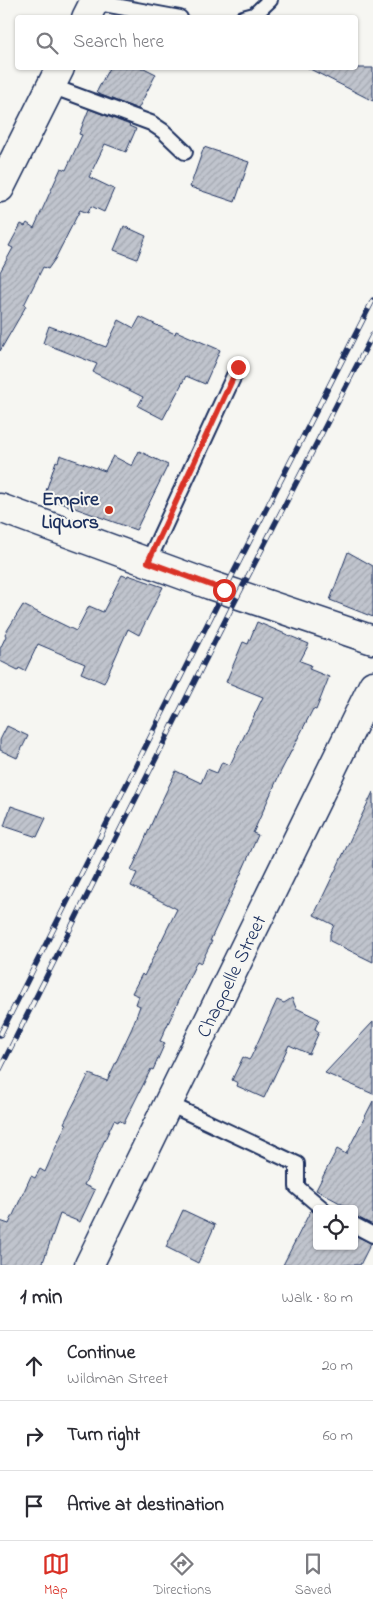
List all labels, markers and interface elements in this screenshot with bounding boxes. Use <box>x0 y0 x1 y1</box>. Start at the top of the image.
search box <box>15 15 358 70</box>
icon: search <box>33 29 61 57</box>
text: Search here <box>73 29 164 56</box>
route end <box>227 356 250 379</box>
place label: Empire Liquors <box>42 486 100 538</box>
marker: Empire Liquors <box>103 504 115 516</box>
route start <box>213 579 236 602</box>
street label: Chappelle Street <box>191 910 275 1043</box>
map controls <box>313 1205 358 1250</box>
button: locate <box>313 1205 358 1250</box>
text: 1 min <box>20 1283 62 1313</box>
text: Walk · 80 m <box>282 1286 353 1310</box>
text: Continue <box>67 1340 135 1367</box>
icon: ahead <box>20 1352 48 1380</box>
text: 20 m <box>322 1354 353 1378</box>
text: Wildman Street <box>67 1367 168 1391</box>
icon: right <box>20 1422 48 1450</box>
text: Turn right <box>67 1422 140 1449</box>
text: 60 m <box>323 1424 353 1448</box>
icon: arrive <box>20 1492 48 1520</box>
text: Arrive at destination <box>67 1492 224 1519</box>
tab: Map <box>42 1550 70 1601</box>
tab: Directions <box>153 1550 211 1601</box>
tab: Saved <box>295 1550 331 1601</box>

